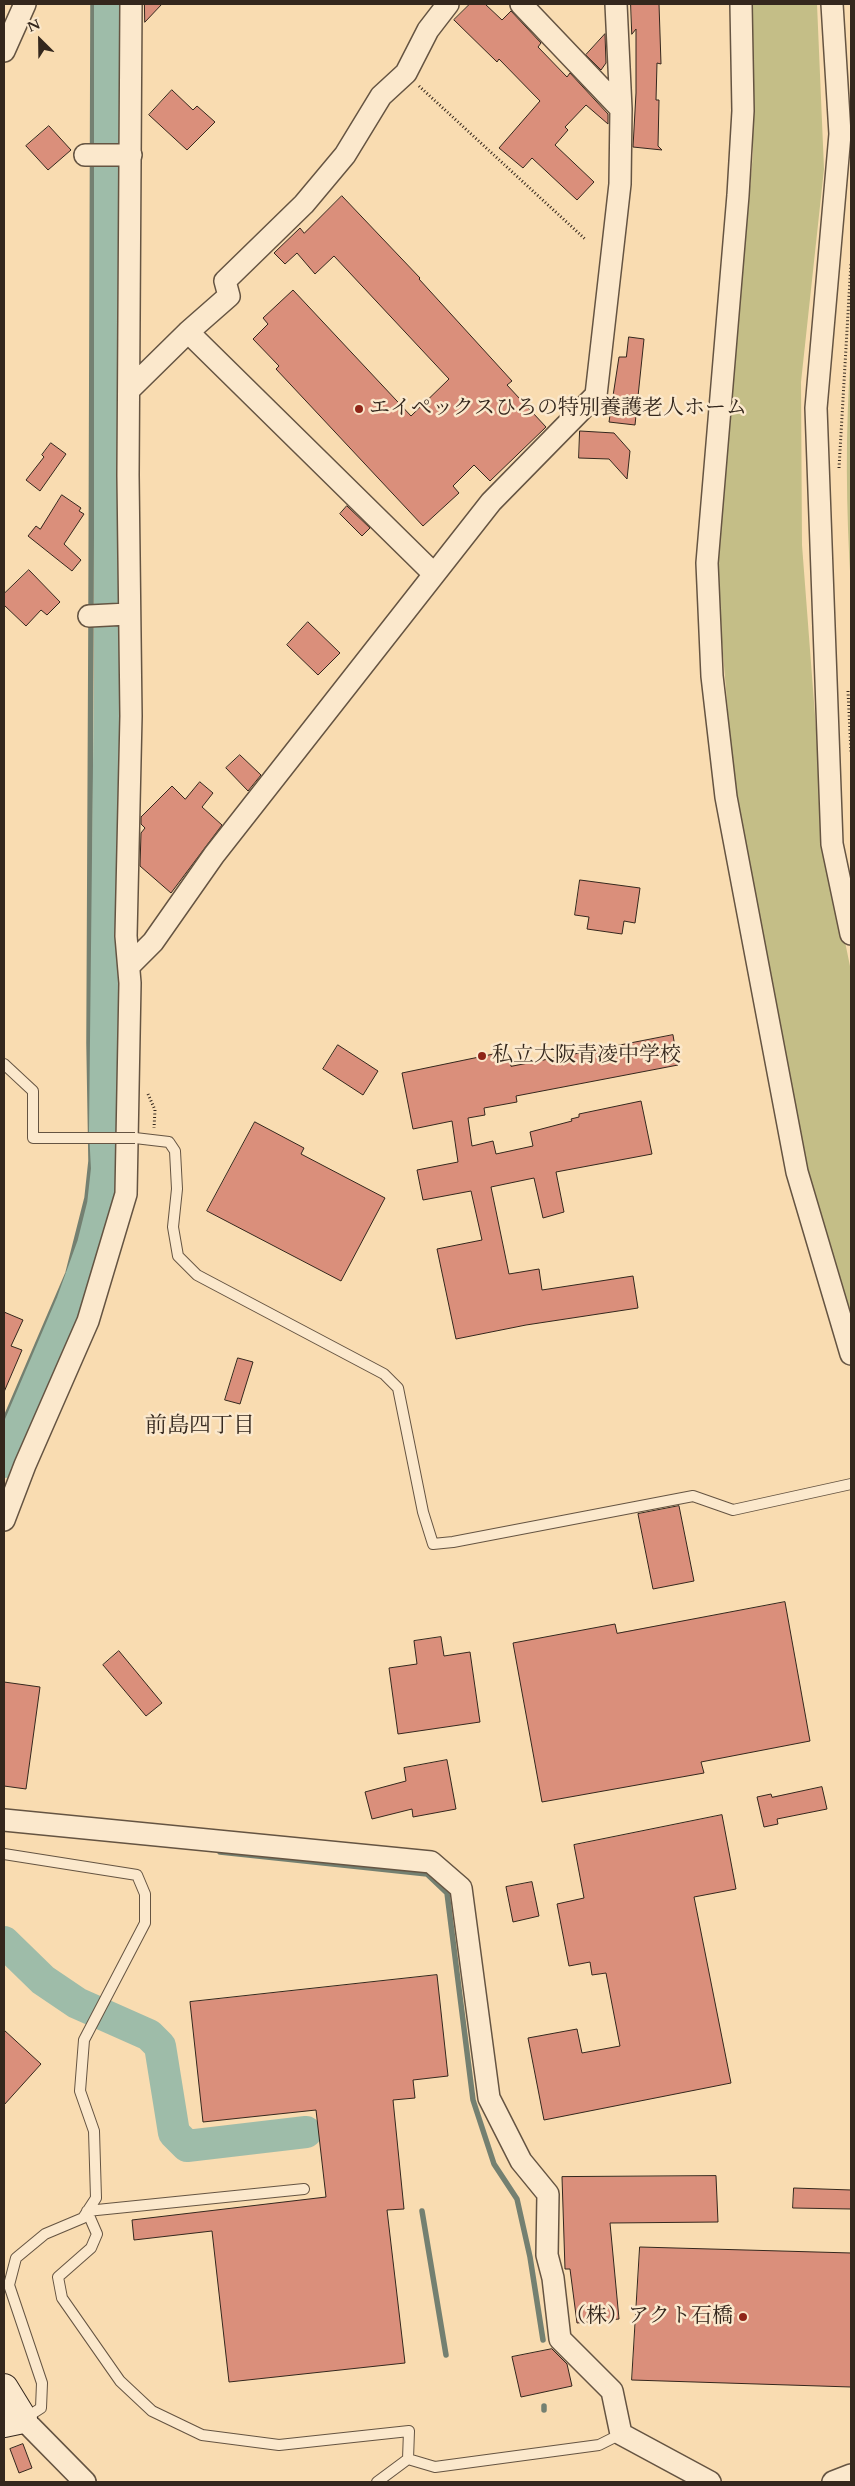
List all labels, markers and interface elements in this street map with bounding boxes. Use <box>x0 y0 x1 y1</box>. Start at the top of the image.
north arrow <box>15 15 65 65</box>
text: N <box>25 15 43 37</box>
place label: エイぺックスひろの特別養護老人ホーム <box>369 396 747 422</box>
marker: エイぺックスひろの特別養護老人ホーム <box>353 403 365 415</box>
place label: 私立大阪青凌中学校 <box>492 1043 681 1069</box>
marker: 私立大阪青凌中学校 <box>476 1050 488 1062</box>
district label: 前島四丁目 <box>145 1414 255 1440</box>
place label: （株）アクト石橋 <box>565 2304 733 2330</box>
marker: （株）アクト石橋 <box>737 2311 749 2323</box>

